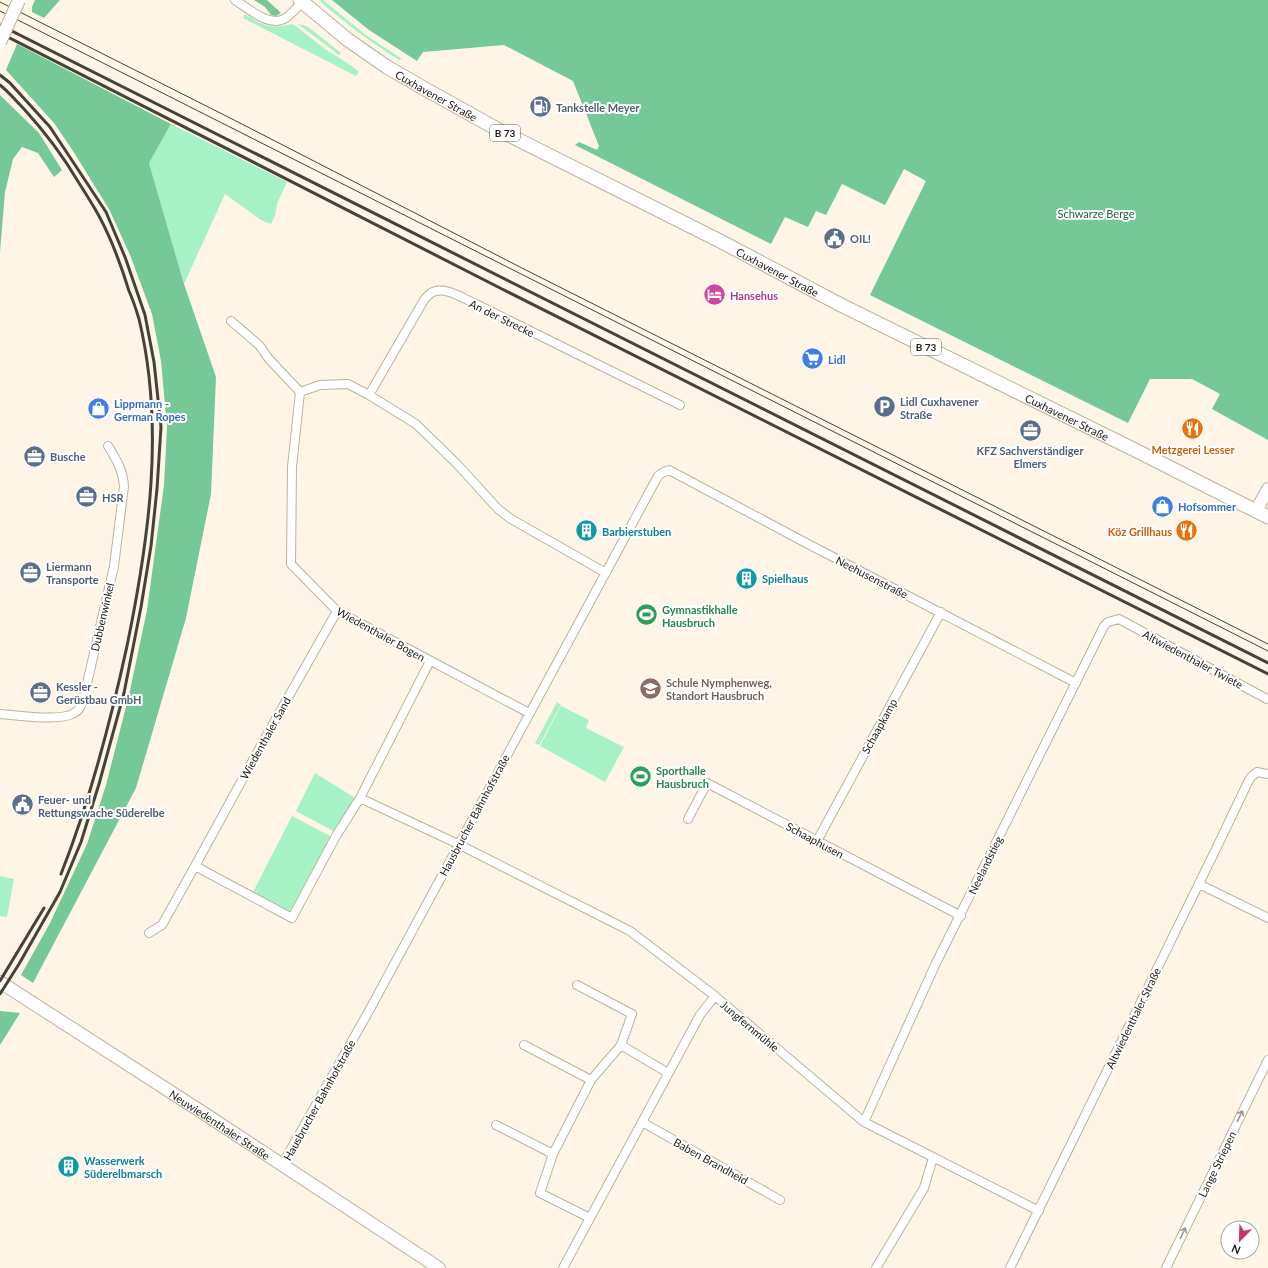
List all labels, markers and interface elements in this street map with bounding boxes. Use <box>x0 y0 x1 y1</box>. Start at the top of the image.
street label: Cuxhavener Straße <box>394 67 480 123</box>
fuel station icon: Tankstelle Meyer <box>528 94 554 120</box>
place label: Tankstelle Meyer <box>556 101 640 114</box>
road number: B 73 <box>490 125 520 141</box>
park label: Schwarze Berge <box>1058 207 1135 220</box>
public building icon: OIL! <box>822 225 848 251</box>
place label: OIL! <box>850 232 871 245</box>
street label: Cuxhavener Straße <box>734 244 821 299</box>
hotel icon: Hansehus <box>702 282 728 308</box>
place label: Hansehus <box>730 289 778 302</box>
street label: An der Strecke <box>467 297 537 339</box>
road number: B 73 <box>911 339 941 355</box>
supermarket icon: Lidl <box>799 346 825 372</box>
place label: Lidl <box>828 353 846 366</box>
street label: Cuxhavener Straße <box>1023 391 1111 443</box>
parking icon: Lidl Cuxhavener Straße <box>872 394 898 420</box>
place label: Lidl Cuxhavener Straße <box>900 395 980 421</box>
shop icon: Lippmann - German Ropes <box>85 396 111 422</box>
place label: Lippmann - German Ropes <box>114 397 186 423</box>
restaurant icon: Metzgerei Lesser <box>1180 416 1206 442</box>
office icon: KFZ Sachverständiger Elmers <box>1017 417 1043 443</box>
office icon: Busche <box>22 443 48 469</box>
place label: Metzgerei Lesser <box>1151 443 1235 456</box>
place label: KFZ Sachverständiger Elmers <box>976 444 1084 470</box>
place label: Busche <box>50 450 86 463</box>
office icon: HSR <box>73 484 99 510</box>
place label: HSR <box>102 491 125 504</box>
shop icon: Hofsommer <box>1150 493 1176 519</box>
place label: Hofsommer <box>1178 500 1237 513</box>
building icon: Barbierstuben <box>573 518 599 544</box>
restaurant icon: Köz Grillhaus <box>1174 518 1200 544</box>
place label: Barbierstuben <box>602 525 671 538</box>
place label: Köz Grillhaus <box>1108 525 1172 538</box>
street label: Neehusenstraße <box>834 553 910 601</box>
office icon: Liermann Transporte <box>18 559 44 585</box>
place label: Liermann Transporte <box>46 560 99 586</box>
building icon: Spielhaus <box>733 565 759 591</box>
place label: Spielhaus <box>762 572 809 585</box>
street label: Dubbenwinkel <box>88 582 116 652</box>
sports icon: Gymnastikhalle Hausbruch <box>634 602 660 628</box>
place label: Gymnastikhalle Hausbruch <box>662 603 738 629</box>
street label: Wiedenthaler Bogen <box>334 604 428 664</box>
street label: Altwiedenthaler Twiete <box>1141 627 1245 691</box>
school or university icon: Schule Nymphenweg, Standort Hausbruch <box>637 675 663 701</box>
place label: Schule Nymphenweg, Standort Hausbruch <box>666 676 772 702</box>
office icon: Kessler - Gerüstbau GmbH <box>28 679 54 705</box>
place label: Kessler - Gerüstbau GmbH <box>56 680 141 706</box>
street label: Wiedenthaler Sand <box>237 695 293 781</box>
street label: Schaapkamp <box>859 696 899 756</box>
street label: Hausbrucher Bahnhofstraße <box>436 752 512 878</box>
sports icon: Sporthalle Hausbruch <box>628 763 654 789</box>
place label: Sporthalle Hausbruch <box>656 764 709 790</box>
public building icon: Feuer- und Rettungswache Süderelbe <box>9 792 35 818</box>
place label: Feuer- und Rettungswache Süderelbe <box>38 793 165 819</box>
street label: Schaaphusen <box>784 819 846 861</box>
street label: Neelandstieg <box>965 833 1005 896</box>
street label: Altwiedenthaler Straße <box>1103 965 1163 1071</box>
street label: Jungfernmühle <box>718 998 782 1054</box>
street label: Hausbrucher Bahnhofstraße <box>280 1037 358 1163</box>
street label: Neuwiedenthaler Straße <box>167 1087 273 1162</box>
one-way arrow <box>1237 1110 1244 1122</box>
street label: Lange Striepen <box>1195 1129 1239 1199</box>
street label: Baben Brandheid <box>672 1135 750 1187</box>
building icon: Wasserwerk Süderelbmarsch <box>55 1153 81 1179</box>
place label: Wasserwerk Süderelbmarsch <box>84 1154 162 1180</box>
north arrow <box>1220 1220 1260 1260</box>
one-way arrow <box>1180 1227 1187 1239</box>
text: N <box>1229 1242 1242 1257</box>

